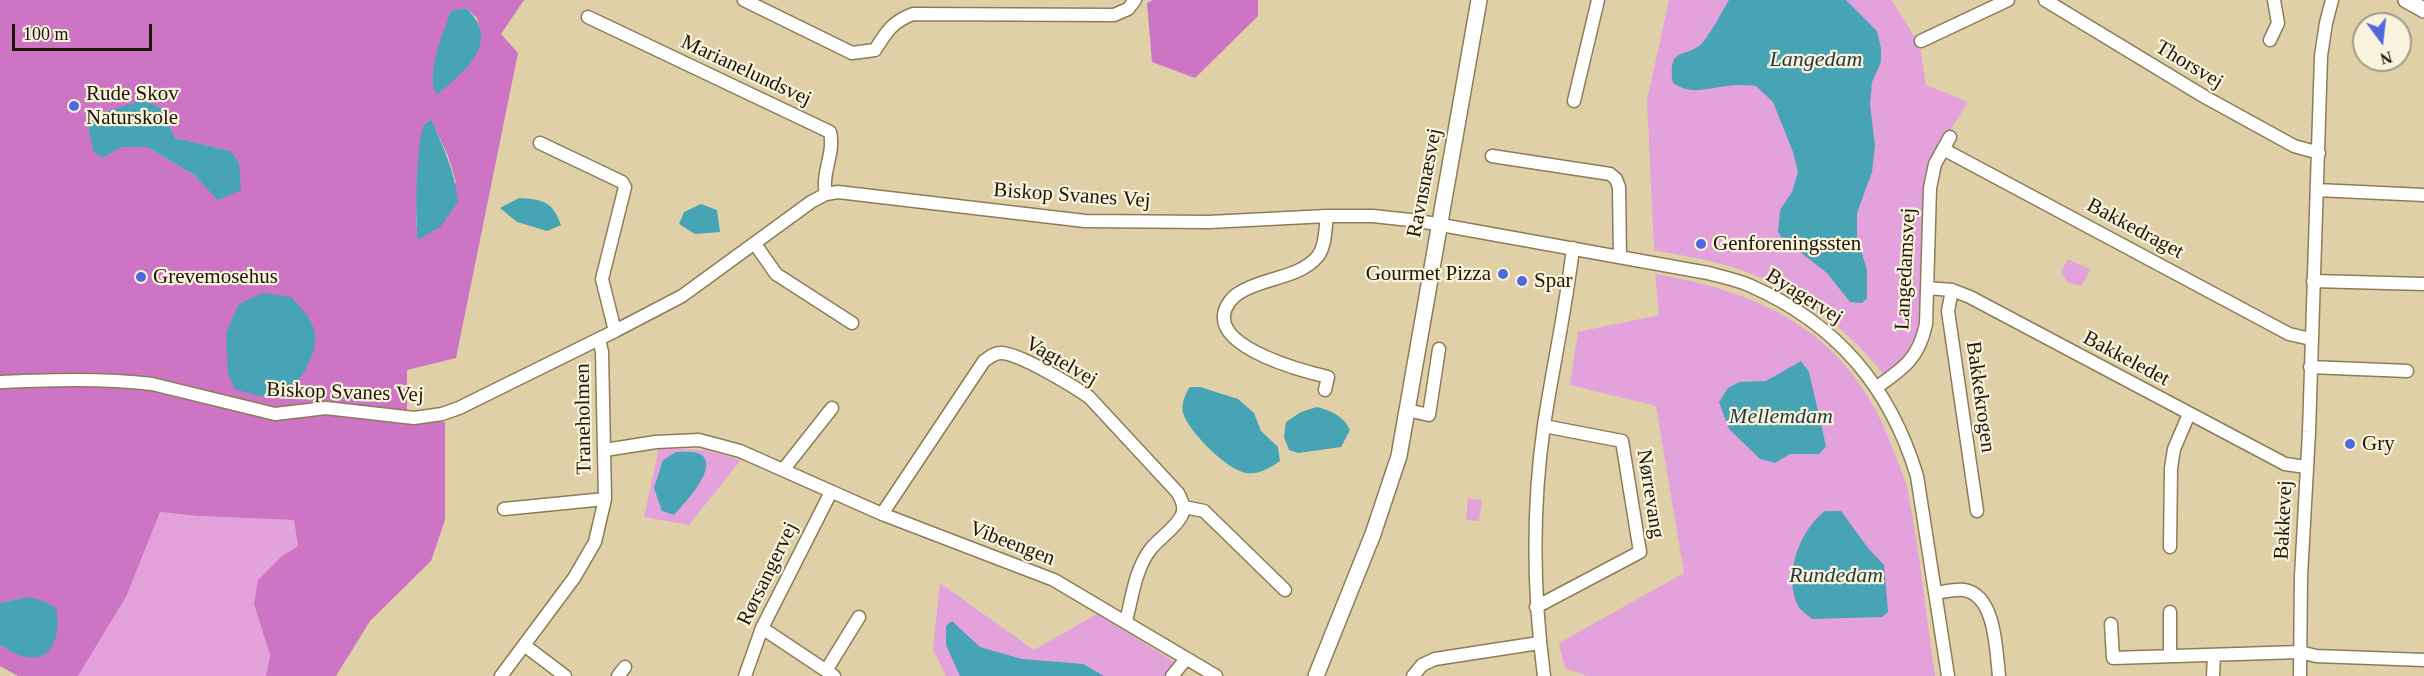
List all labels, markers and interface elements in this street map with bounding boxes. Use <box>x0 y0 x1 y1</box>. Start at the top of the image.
scale bar <box>15 12 154 50</box>
north arrow <box>2352 12 2412 72</box>
text: 100 m <box>23 24 69 44</box>
street label: Marianelundsvej <box>677 30 815 112</box>
street label: Thorsvej <box>2151 35 2227 95</box>
water label: Langedam <box>1770 47 1862 73</box>
text: N <box>2378 48 2394 68</box>
place label: Rude Skov Naturskole <box>86 81 179 131</box>
marker: Rude Skov Naturskole <box>67 99 81 113</box>
street label: Ravnsnæsvej <box>1402 126 1448 240</box>
street label: Biskop Svanes Vej <box>993 178 1151 214</box>
street label: Bakkedraget <box>2082 193 2188 265</box>
street label: Langedamsvej <box>1890 207 1922 331</box>
place label: Genforeningssten <box>1713 231 1861 257</box>
marker: Genforeningssten <box>1694 237 1708 251</box>
place label: Gourmet Pizza <box>1366 261 1491 287</box>
street label: Byagervej <box>1761 263 1847 331</box>
place label: Grevemosehus <box>153 264 278 290</box>
marker: Gourmet Pizza <box>1496 267 1510 281</box>
place label: Spar <box>1534 268 1572 294</box>
marker: Grevemosehus <box>134 270 148 284</box>
marker: Spar <box>1515 274 1529 288</box>
street label: Bakkeledet <box>2078 326 2174 392</box>
street label: Vagtelvej <box>1020 331 1102 393</box>
street label: Bakkekrogen <box>1960 340 2000 454</box>
street label: Traneholmen <box>570 363 598 475</box>
street label: Biskop Svanes Vej <box>266 378 424 408</box>
water label: Mellemdam <box>1729 404 1833 430</box>
place label: Gry <box>2362 431 2395 457</box>
marker: Gry <box>2343 437 2357 451</box>
street label: Nørrevang <box>1631 448 1669 540</box>
street label: Bakkevej <box>2269 480 2299 560</box>
street label: Vibeengen <box>966 516 1058 572</box>
street label: Rørsangervej <box>732 518 804 630</box>
water label: Rundedam <box>1789 563 1883 589</box>

